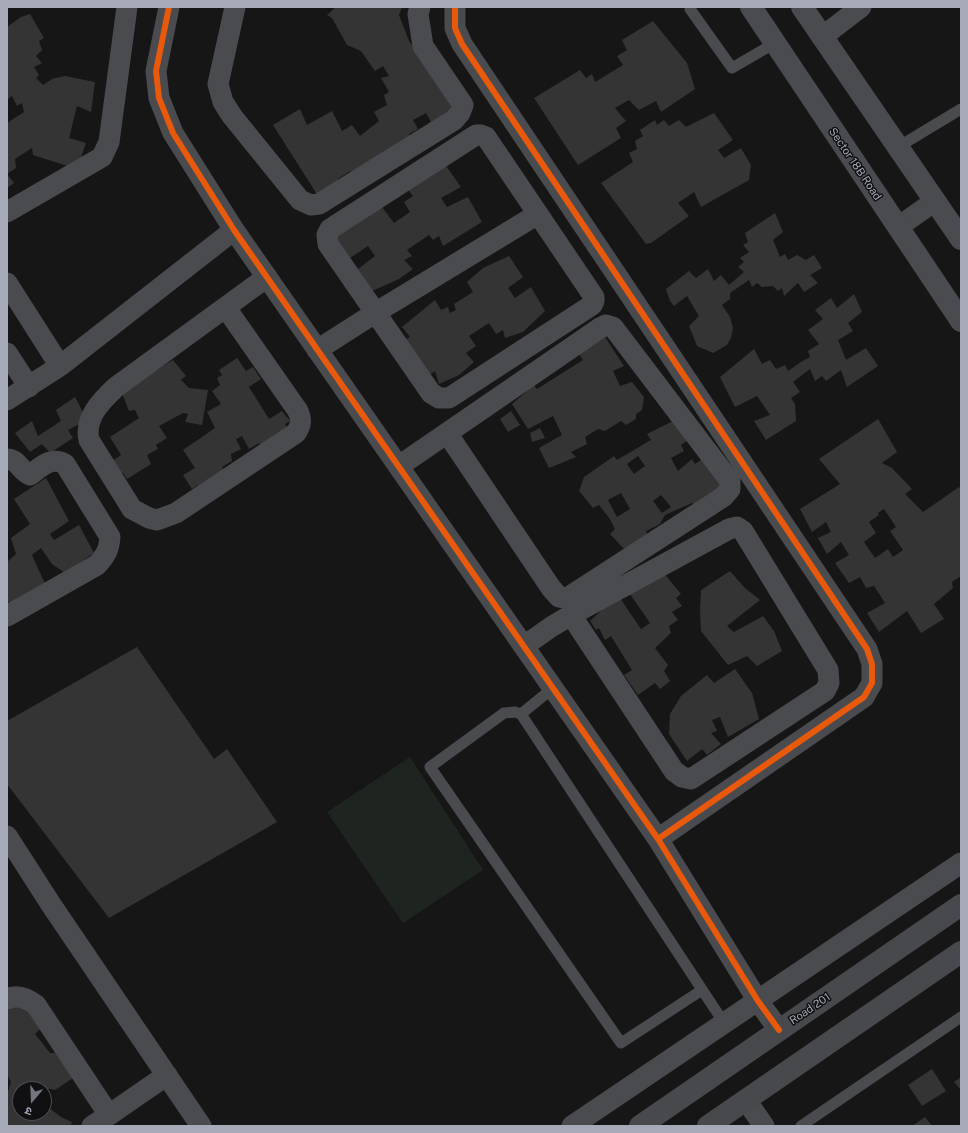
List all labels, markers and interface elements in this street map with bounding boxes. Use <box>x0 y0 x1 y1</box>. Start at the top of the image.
street label: Sector 18B Road <box>826 125 884 203</box>
street label: Road 201 <box>787 991 833 1027</box>
north arrow <box>12 1081 52 1121</box>
text: उ <box>23 1105 33 1118</box>

